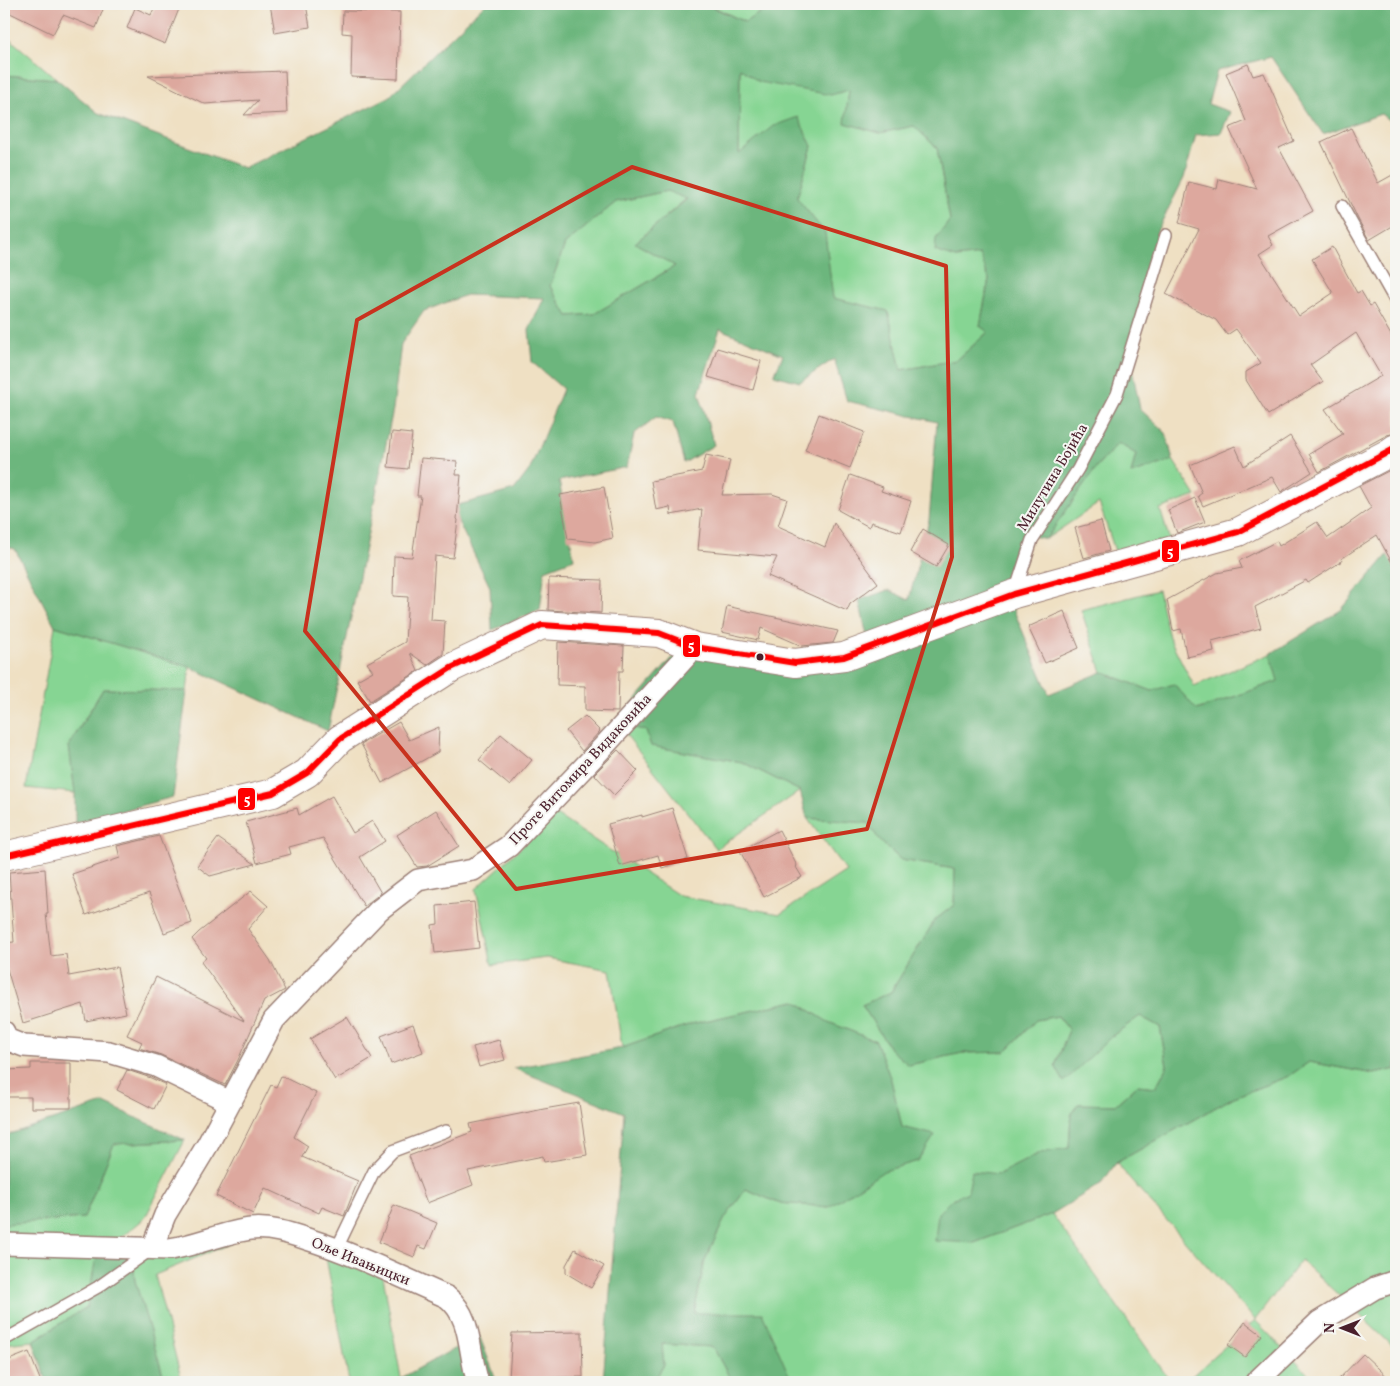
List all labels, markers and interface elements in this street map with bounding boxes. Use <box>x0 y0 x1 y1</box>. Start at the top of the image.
street label: Милутина Бојића <box>1013 420 1094 536</box>
line badge: 5 <box>1161 539 1180 563</box>
text: 5 <box>1167 543 1174 562</box>
line badge: 5 <box>682 634 701 658</box>
text: 5 <box>688 637 695 656</box>
unlabelled marker <box>755 652 765 662</box>
street label: Проте Витомира Видаковића <box>505 689 657 851</box>
line badge: 5 <box>237 787 256 811</box>
text: 5 <box>244 791 251 810</box>
street label: Оље Ивањицки <box>308 1233 413 1292</box>
north arrow <box>1318 1304 1368 1354</box>
text: N <box>1321 1323 1340 1333</box>

